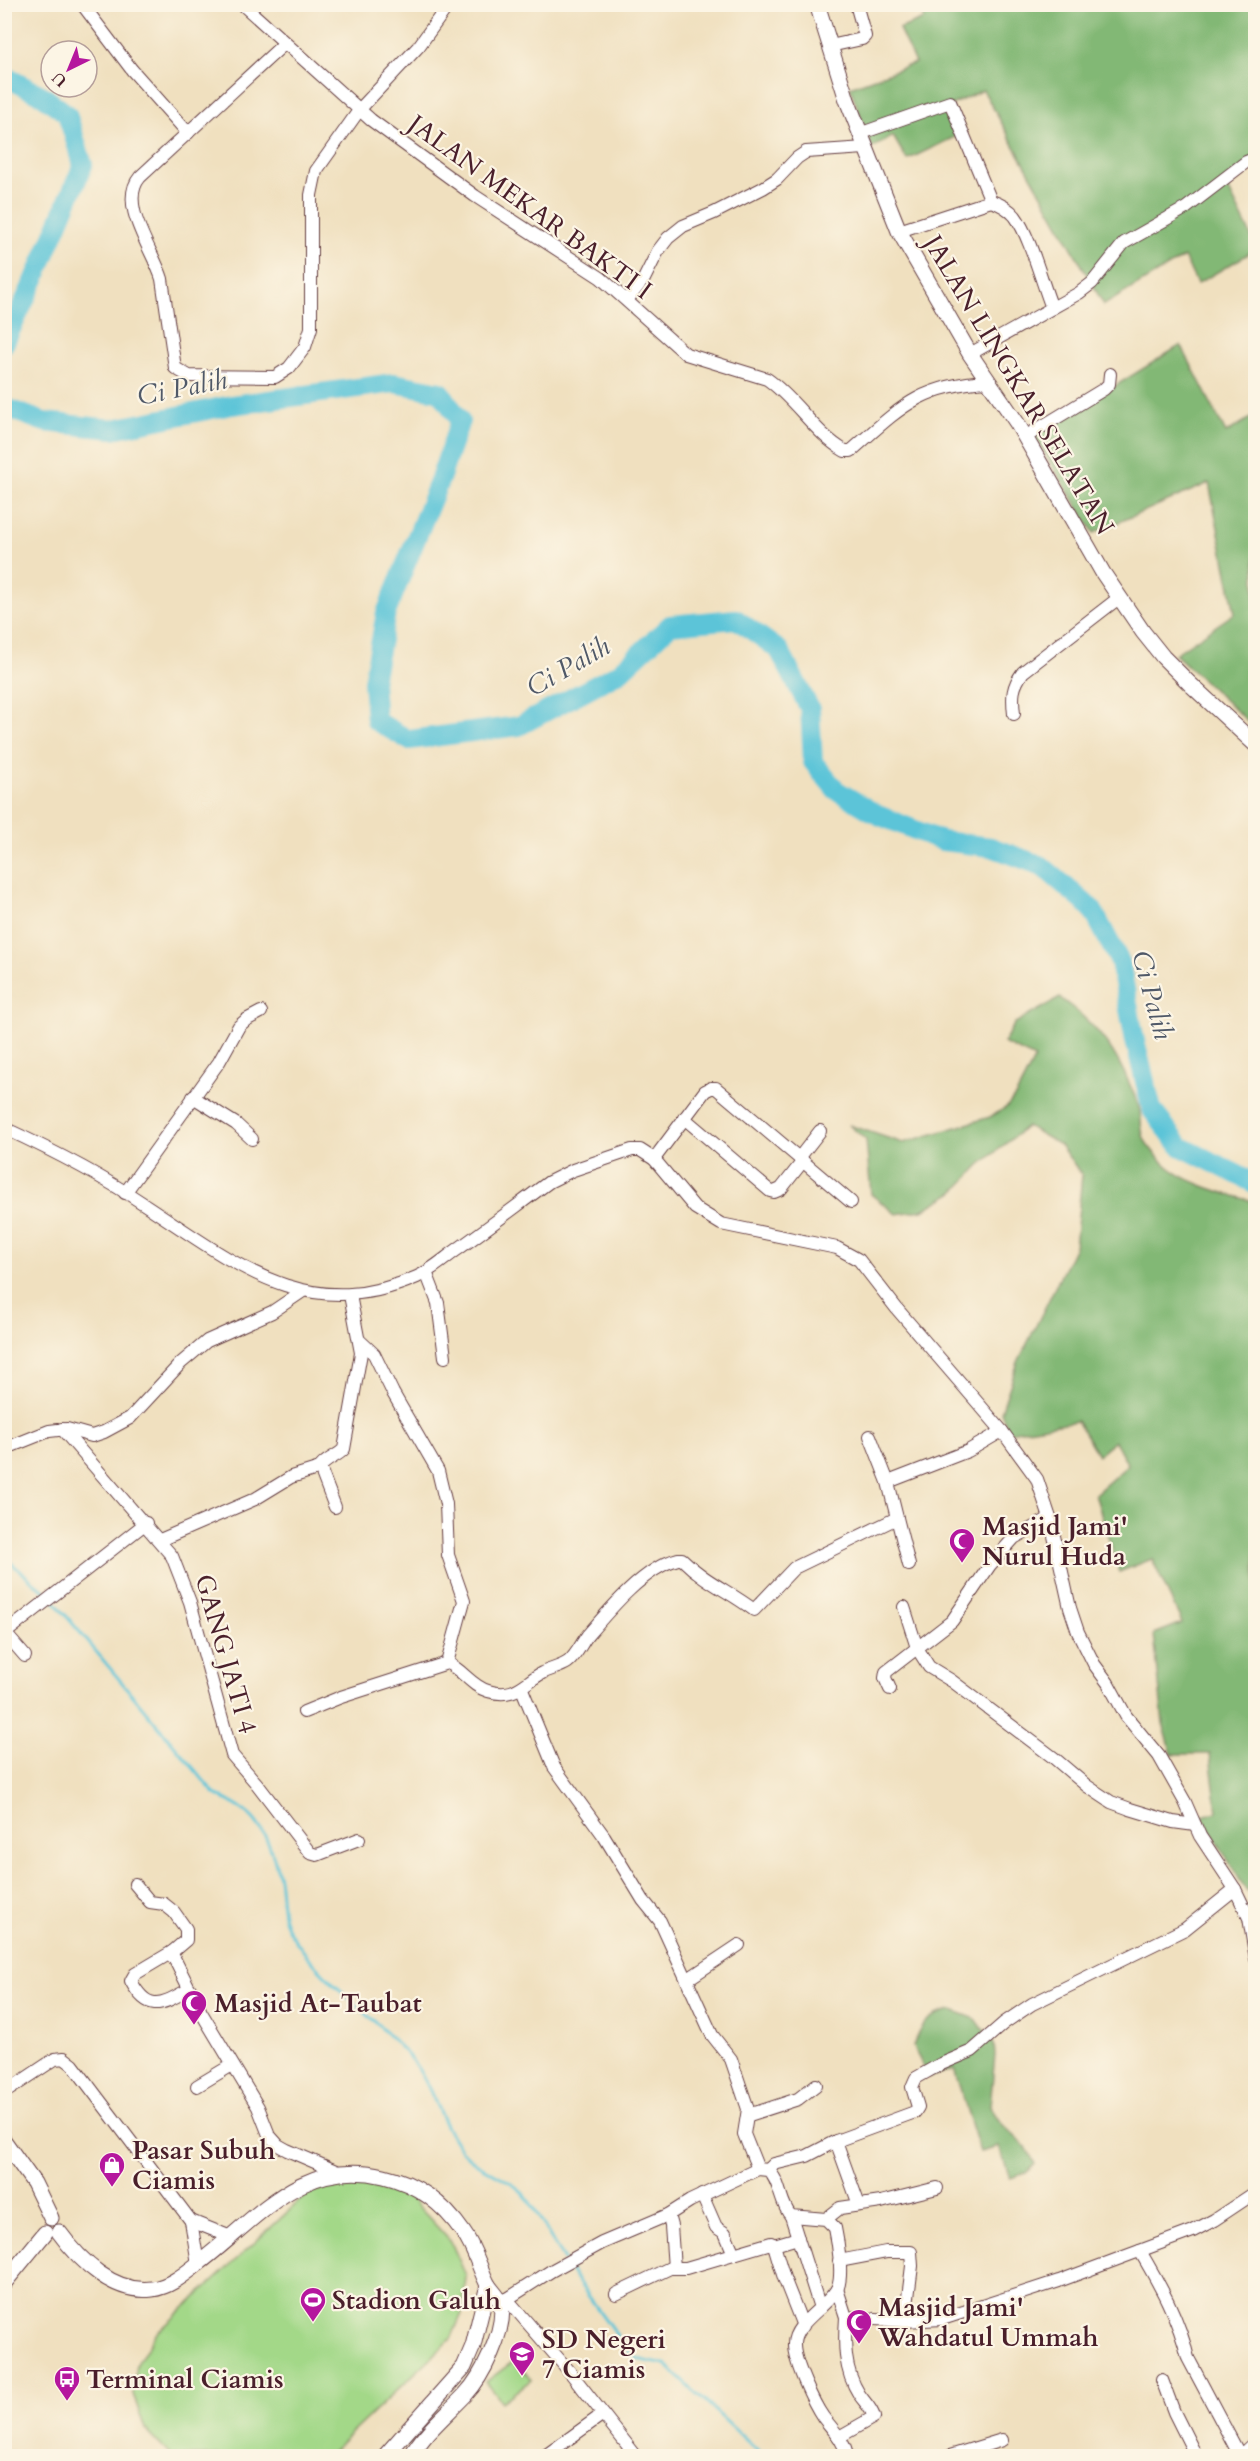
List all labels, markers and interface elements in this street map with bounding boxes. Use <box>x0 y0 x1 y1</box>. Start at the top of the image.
north arrow <box>39 39 99 99</box>
text: U <box>47 67 72 92</box>
street label: JALAN MEKAR BAKTI I <box>398 104 659 307</box>
street label: JALAN LINGKAR SELATAN <box>913 225 1123 541</box>
water label: Ci Palih <box>134 361 230 415</box>
water label: Ci Palih <box>519 628 617 706</box>
water label: Ci Palih <box>1122 946 1182 1044</box>
place label: Masjid Jami' Nurul Huda <box>982 1509 1128 1574</box>
mosque icon: Masjid Jami' Nurul Huda <box>947 1526 977 1564</box>
street label: GANG JATI 4 <box>187 1570 265 1738</box>
place label: Masjid At-Taubat <box>214 1986 422 2021</box>
mosque icon: Masjid At-Taubat <box>179 1988 209 2026</box>
place label: Pasar Subuh Ciamis <box>132 2133 275 2198</box>
shop icon: Pasar Subuh Ciamis <box>97 2150 127 2188</box>
place label: Stadion Galuh <box>332 2283 501 2318</box>
sports icon: Stadion Galuh <box>298 2285 328 2323</box>
place label: Masjid Jami' Wahdatul Ummah <box>877 2290 1098 2355</box>
mosque icon: Masjid Jami' Wahdatul Ummah <box>844 2307 874 2345</box>
place label: SD Negeri 7 Ciamis <box>542 2322 666 2387</box>
school or university icon: SD Negeri 7 Ciamis <box>507 2339 537 2377</box>
place label: Terminal Ciamis <box>86 2362 284 2397</box>
bus stop icon: Terminal Ciamis <box>52 2364 82 2402</box>

